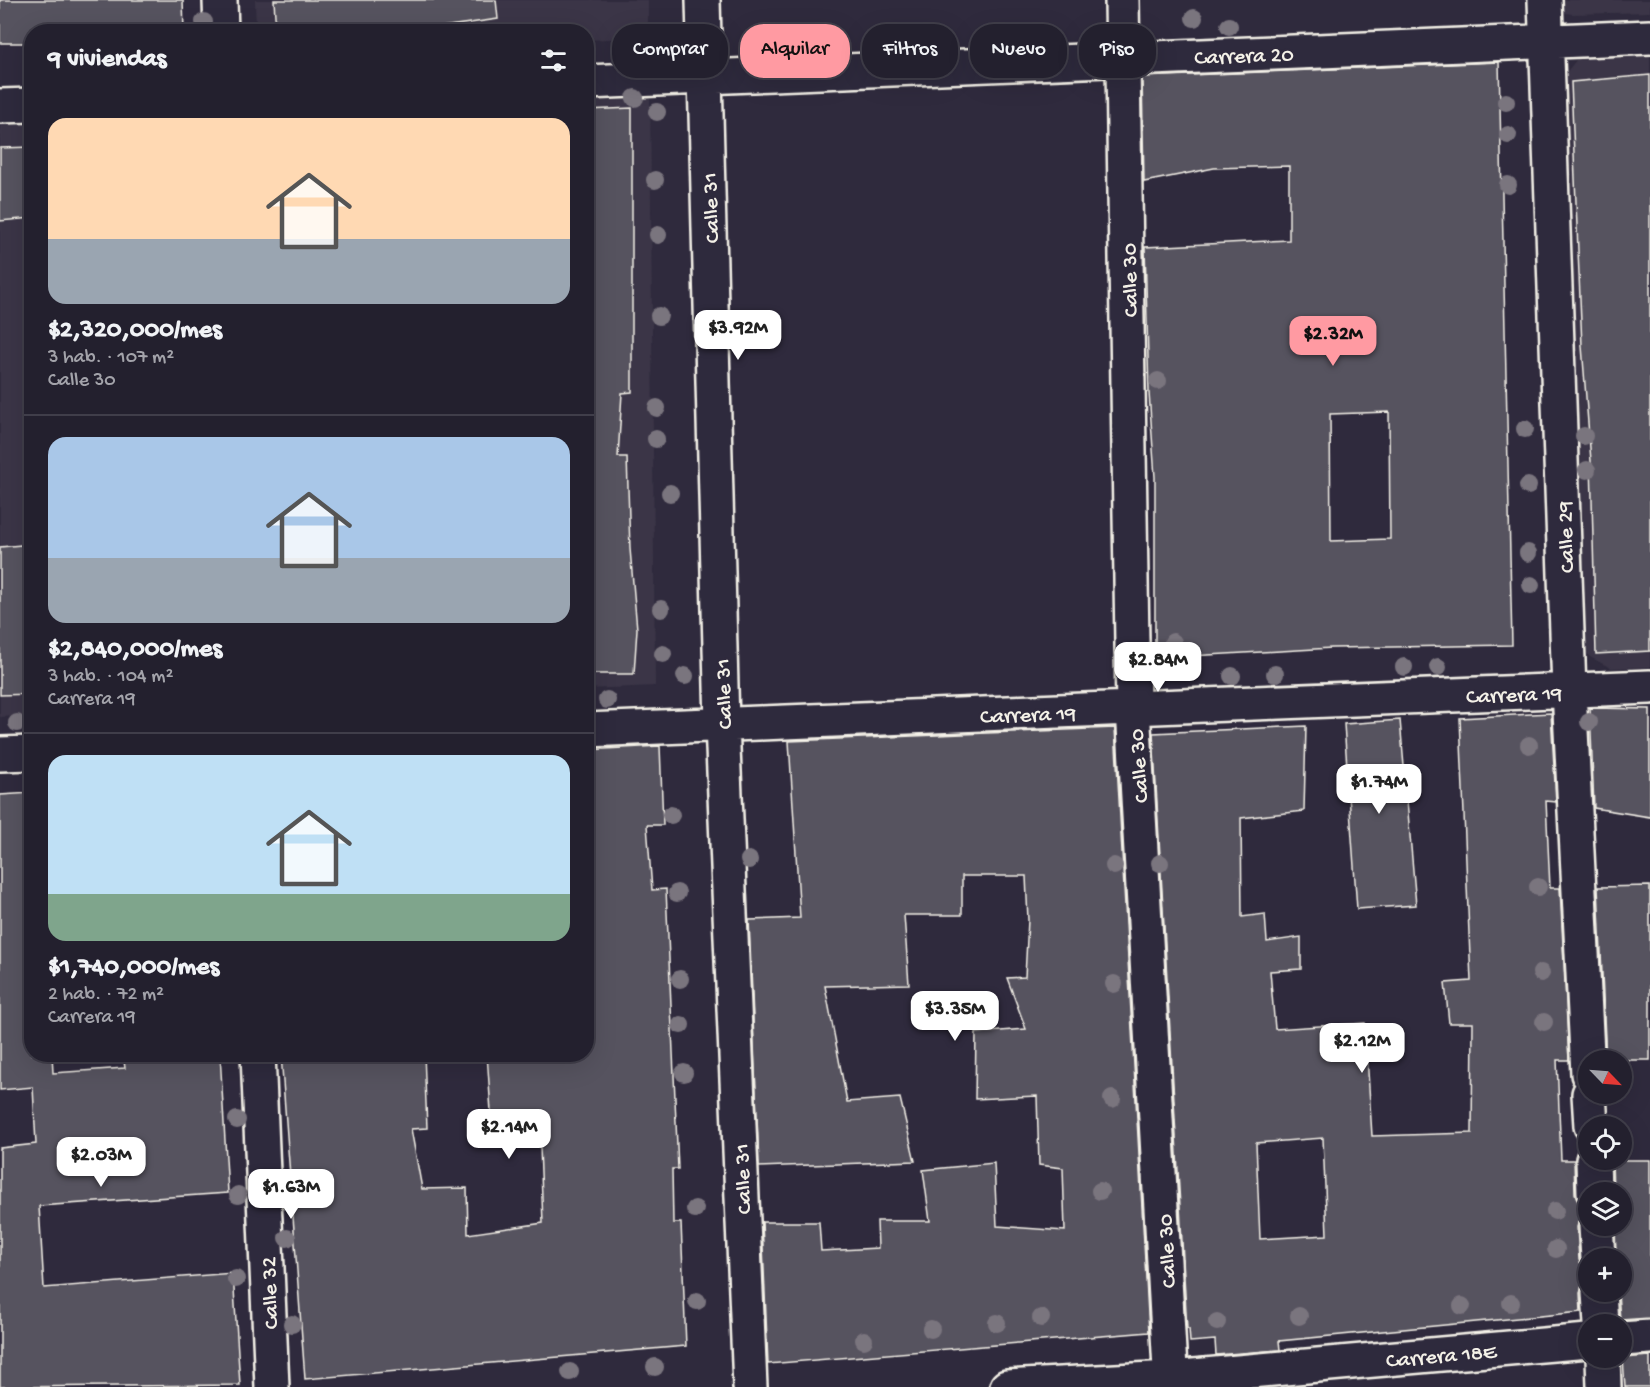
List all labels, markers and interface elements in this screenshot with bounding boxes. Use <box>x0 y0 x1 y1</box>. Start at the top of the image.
chip: Comprar <box>612 24 728 78</box>
chip: Alquilar <box>740 24 850 78</box>
chip: Filtros <box>862 24 958 78</box>
chip: Nuevo <box>970 24 1067 78</box>
chip: Piso <box>1079 24 1156 78</box>
street label: Carrera 20 <box>1194 43 1294 73</box>
icon: filters <box>537 44 570 77</box>
text: 9 viviendas <box>48 45 166 76</box>
icon: home <box>255 157 363 265</box>
street label: Calle 31 <box>699 172 727 244</box>
street label: Calle 30 <box>1118 243 1146 317</box>
pin: $3.92M <box>689 310 787 361</box>
text: $2,320,000/mes <box>48 316 222 347</box>
pin: $2.32M <box>1284 316 1382 367</box>
text: $3.92M <box>708 318 768 341</box>
text: $2.32M <box>1303 324 1363 347</box>
text: 3 hab. · 107 m² <box>48 347 174 370</box>
text: Calle 30 <box>48 370 116 393</box>
icon: home <box>255 476 363 584</box>
street label: Calle 29 <box>1554 500 1582 573</box>
text: $2,840,000/mes <box>48 635 222 666</box>
pin: $2.84M <box>1109 642 1207 693</box>
text: $2.84M <box>1128 650 1188 673</box>
street label: Calle 31 <box>712 658 740 730</box>
text: 3 hab. · 104 m² <box>48 666 173 689</box>
street label: Carrera 19 <box>1466 682 1563 712</box>
text: Carrera 19 <box>48 689 135 712</box>
street label: Carrera 19 <box>980 702 1077 732</box>
street label: Calle 30 <box>1125 728 1157 804</box>
pin: $1.74M <box>1330 764 1428 815</box>
text: $1.74M <box>1350 772 1408 795</box>
icon: home <box>255 794 363 902</box>
text: $1,740,000/mes <box>48 953 219 984</box>
text: 2 hab. · 72 m² <box>48 984 164 1007</box>
pin: $3.35M <box>906 991 1004 1042</box>
text: $3.35M <box>925 999 985 1022</box>
text: Carrera 19 <box>48 1007 135 1030</box>
pin: $2.12M <box>1313 1023 1411 1074</box>
text: $2.12M <box>1334 1031 1390 1054</box>
north arrow <box>1578 1050 1632 1104</box>
map controls <box>1578 1050 1632 1368</box>
pin: $2.14M <box>460 1109 558 1160</box>
button: locate <box>1578 1116 1632 1170</box>
text: $2.14M <box>481 1117 537 1140</box>
pin: $2.03M <box>52 1137 150 1188</box>
street label: Calle 31 <box>731 1143 759 1215</box>
text: $2.03M <box>71 1145 131 1168</box>
pin: $1.63M <box>242 1169 340 1220</box>
text: $1.63M <box>262 1177 320 1200</box>
button: layers <box>1578 1182 1632 1236</box>
street label: Calle 30 <box>1154 1213 1184 1289</box>
button: + <box>1578 1248 1632 1302</box>
street label: Calle 32 <box>258 1256 286 1330</box>
button: − <box>1578 1314 1632 1368</box>
street label: Carrera 18E <box>1385 1340 1499 1376</box>

